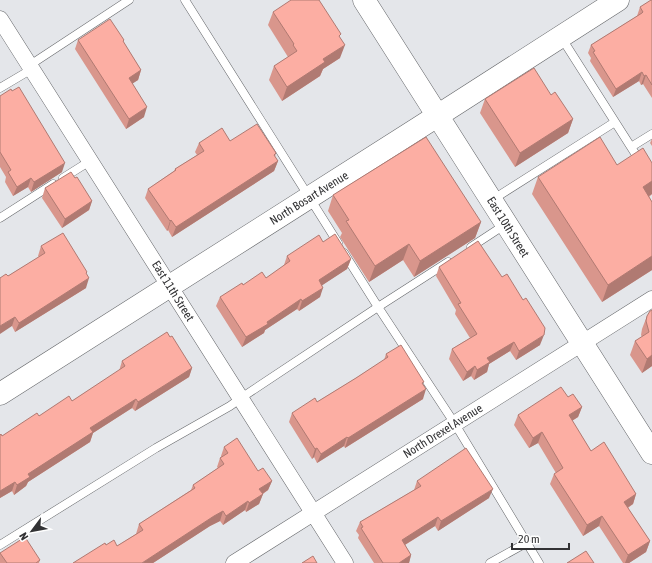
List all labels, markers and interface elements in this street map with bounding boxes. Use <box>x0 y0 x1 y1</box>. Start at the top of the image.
street label: North Bosart Avenue <box>267 168 351 228</box>
street label: East 10th Street <box>484 194 532 260</box>
street label: East 11th Street <box>149 258 197 324</box>
street label: North Drexel Avenue <box>401 401 485 461</box>
north arrow <box>12 511 52 551</box>
scale bar <box>512 525 569 551</box>
text: N <box>17 530 30 542</box>
text: 20 m <box>518 532 540 546</box>

